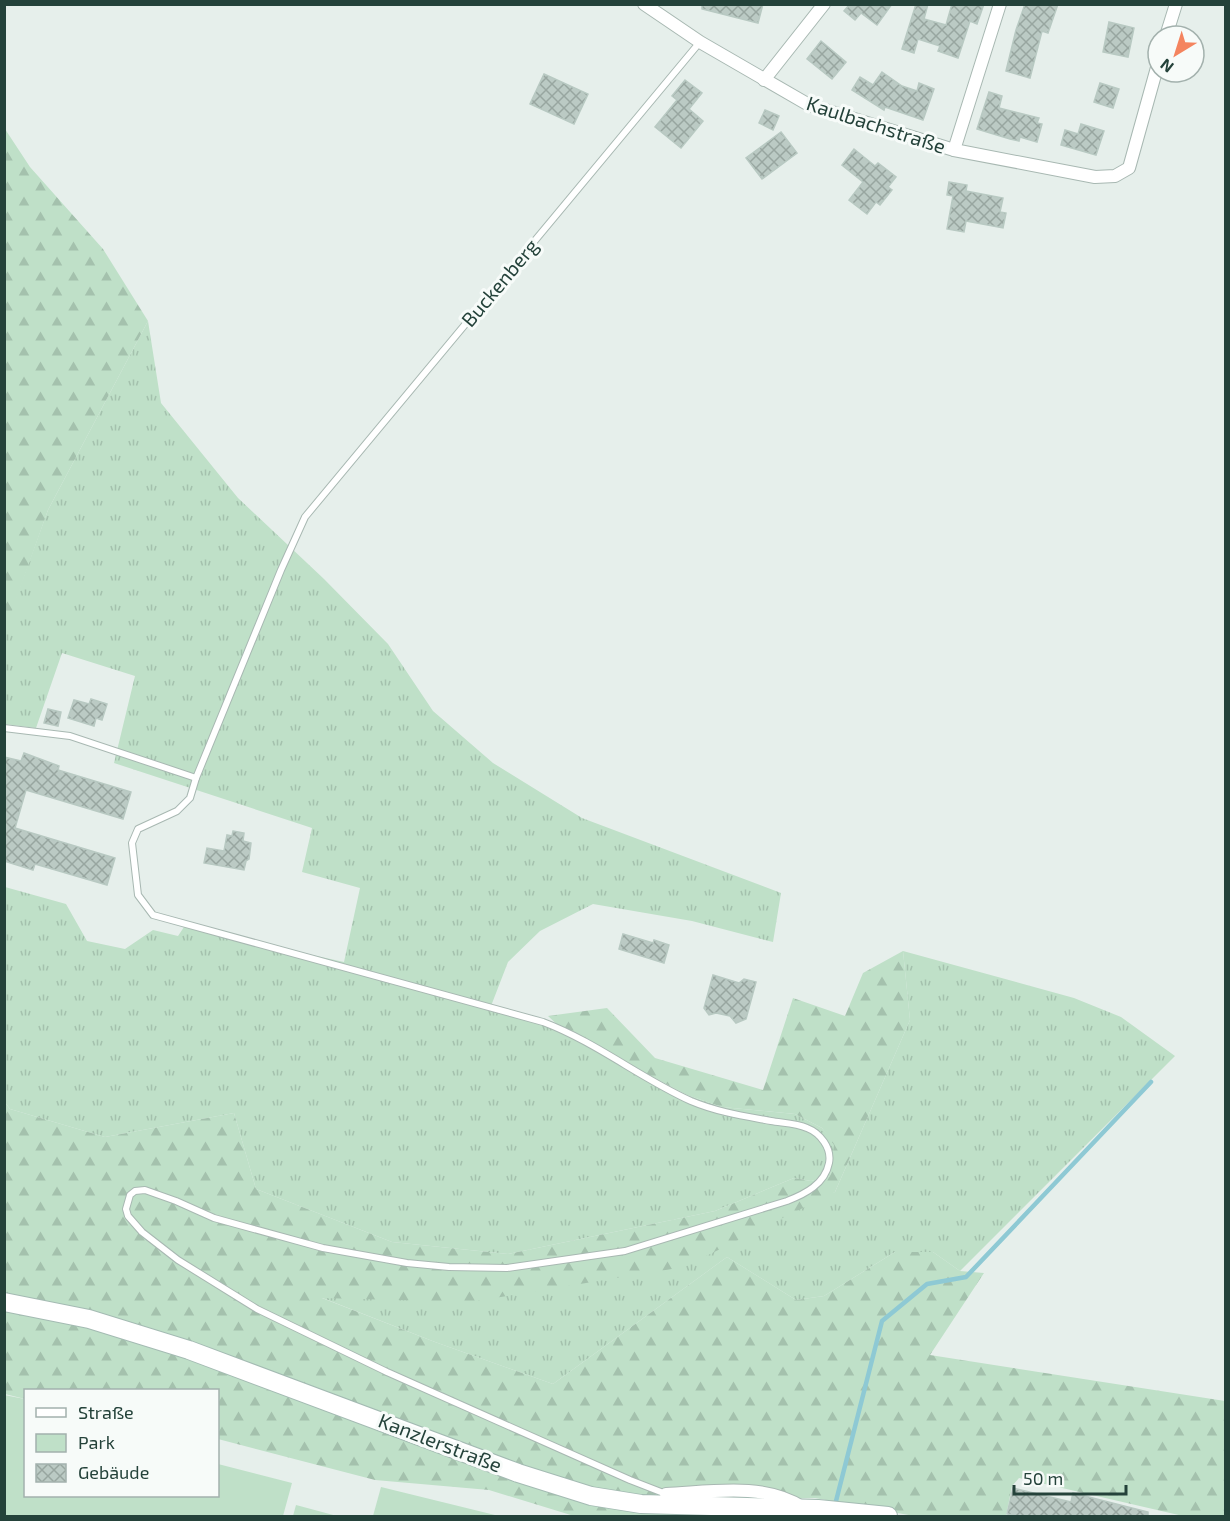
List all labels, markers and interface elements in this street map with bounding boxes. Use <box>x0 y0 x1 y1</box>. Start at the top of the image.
north arrow <box>1146 24 1206 84</box>
text: N <box>1156 55 1177 77</box>
street label: Kaulbachstraße <box>804 90 949 158</box>
street label: Buckenberg <box>456 234 543 331</box>
legend <box>24 1389 219 1497</box>
text: Straße <box>78 1401 134 1423</box>
street label: Kanzlerstraße <box>375 1408 506 1477</box>
text: Park <box>78 1431 115 1453</box>
scale bar <box>1014 1458 1126 1496</box>
text: Gebäude <box>78 1461 149 1483</box>
text: 50 m <box>1023 1467 1063 1489</box>

